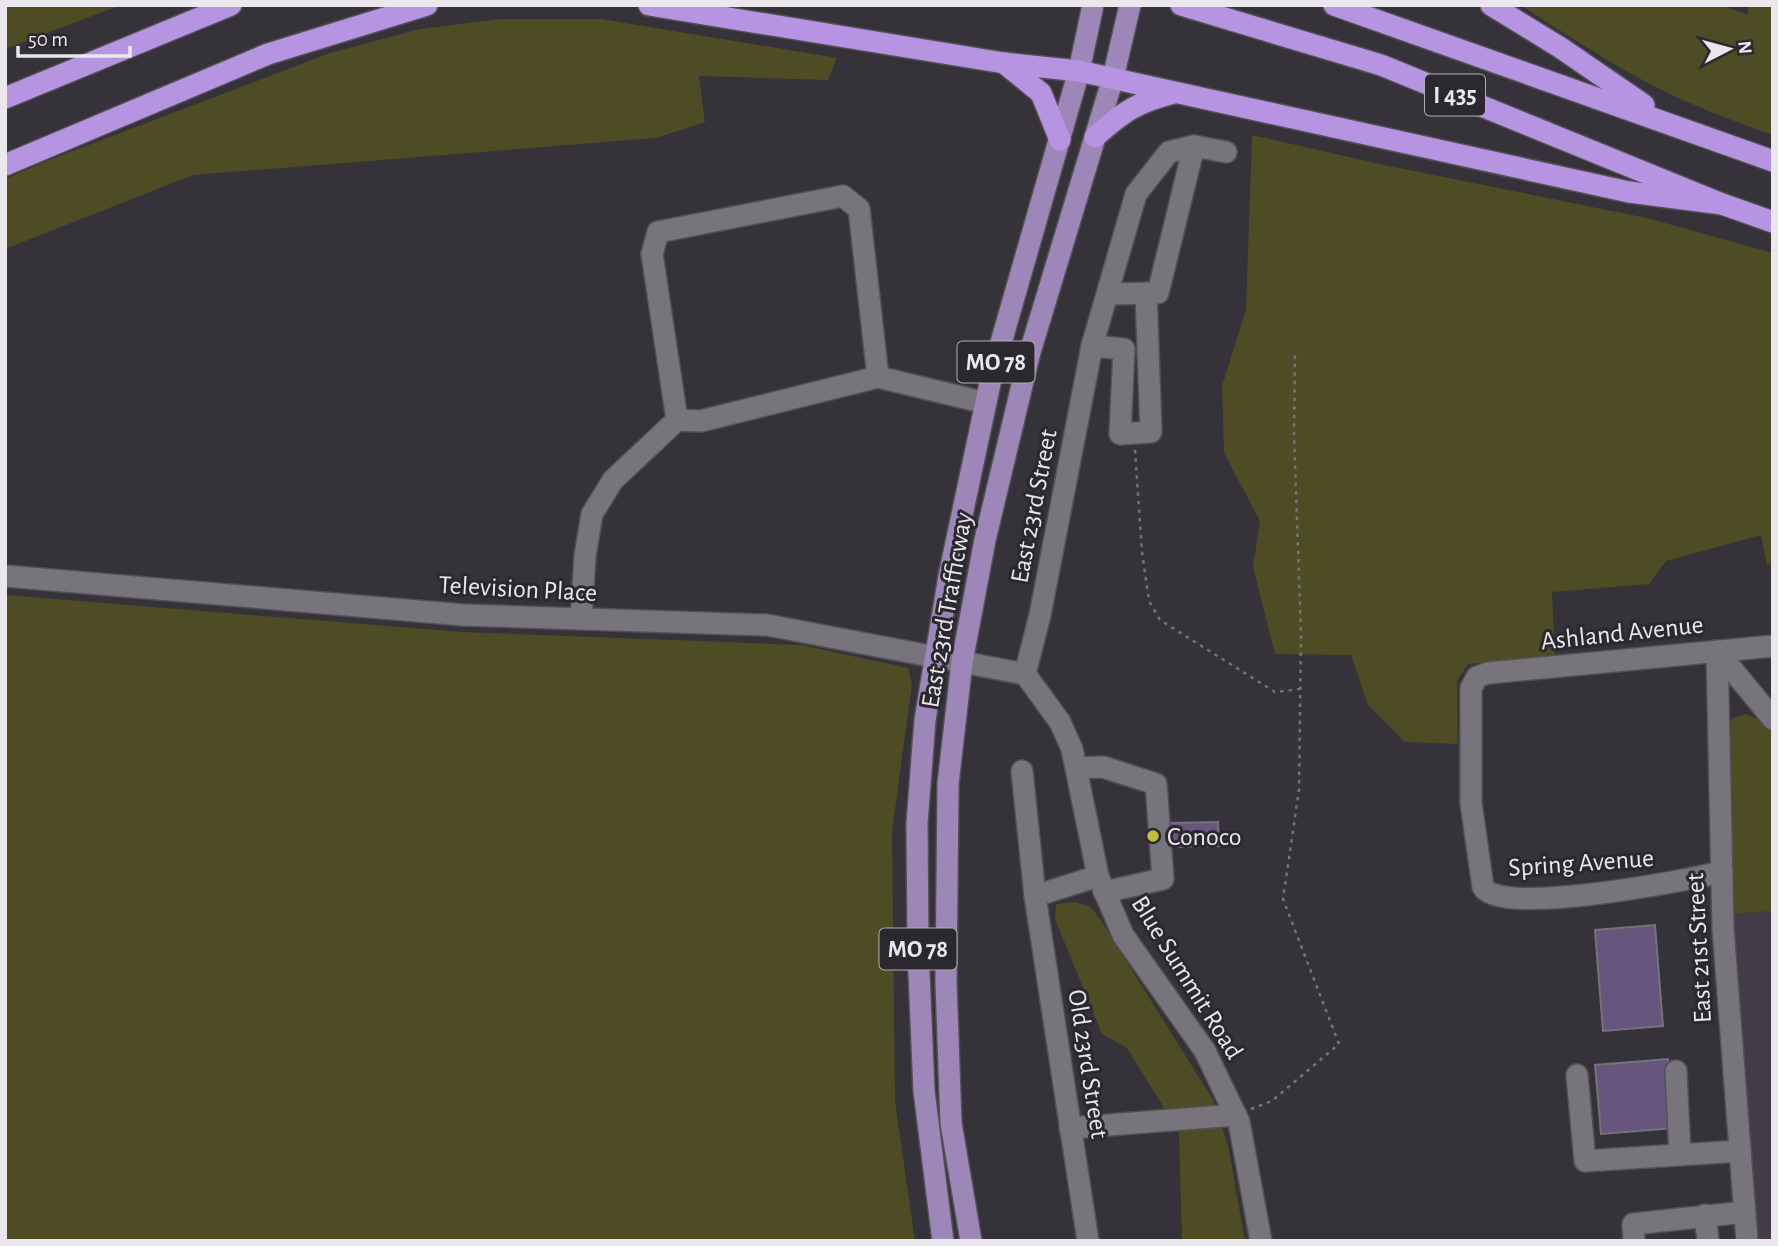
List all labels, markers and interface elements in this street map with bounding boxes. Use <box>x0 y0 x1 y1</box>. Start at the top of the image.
scale bar <box>18 14 130 58</box>
north arrow <box>1694 14 1764 84</box>
text: 50 m <box>28 29 68 50</box>
text: N <box>1734 40 1755 55</box>
road number: I 435 <box>1425 74 1485 116</box>
road number: MO 78 <box>958 342 1034 382</box>
street label: East 23rd Street <box>1006 427 1062 585</box>
street label: East 23rd Trafficway <box>917 510 977 710</box>
street label: Television Place <box>438 572 598 606</box>
street label: Ashland Avenue <box>1540 612 1705 654</box>
place label: Conoco <box>1167 824 1241 850</box>
marker: Conoco <box>1145 828 1161 844</box>
street label: Spring Avenue <box>1507 845 1655 881</box>
street label: East 21st Street <box>1682 872 1716 1024</box>
street label: Blue Summit Road <box>1127 891 1248 1064</box>
road number: MO 78 <box>880 929 956 970</box>
street label: Old 23rd Street <box>1063 988 1113 1141</box>

